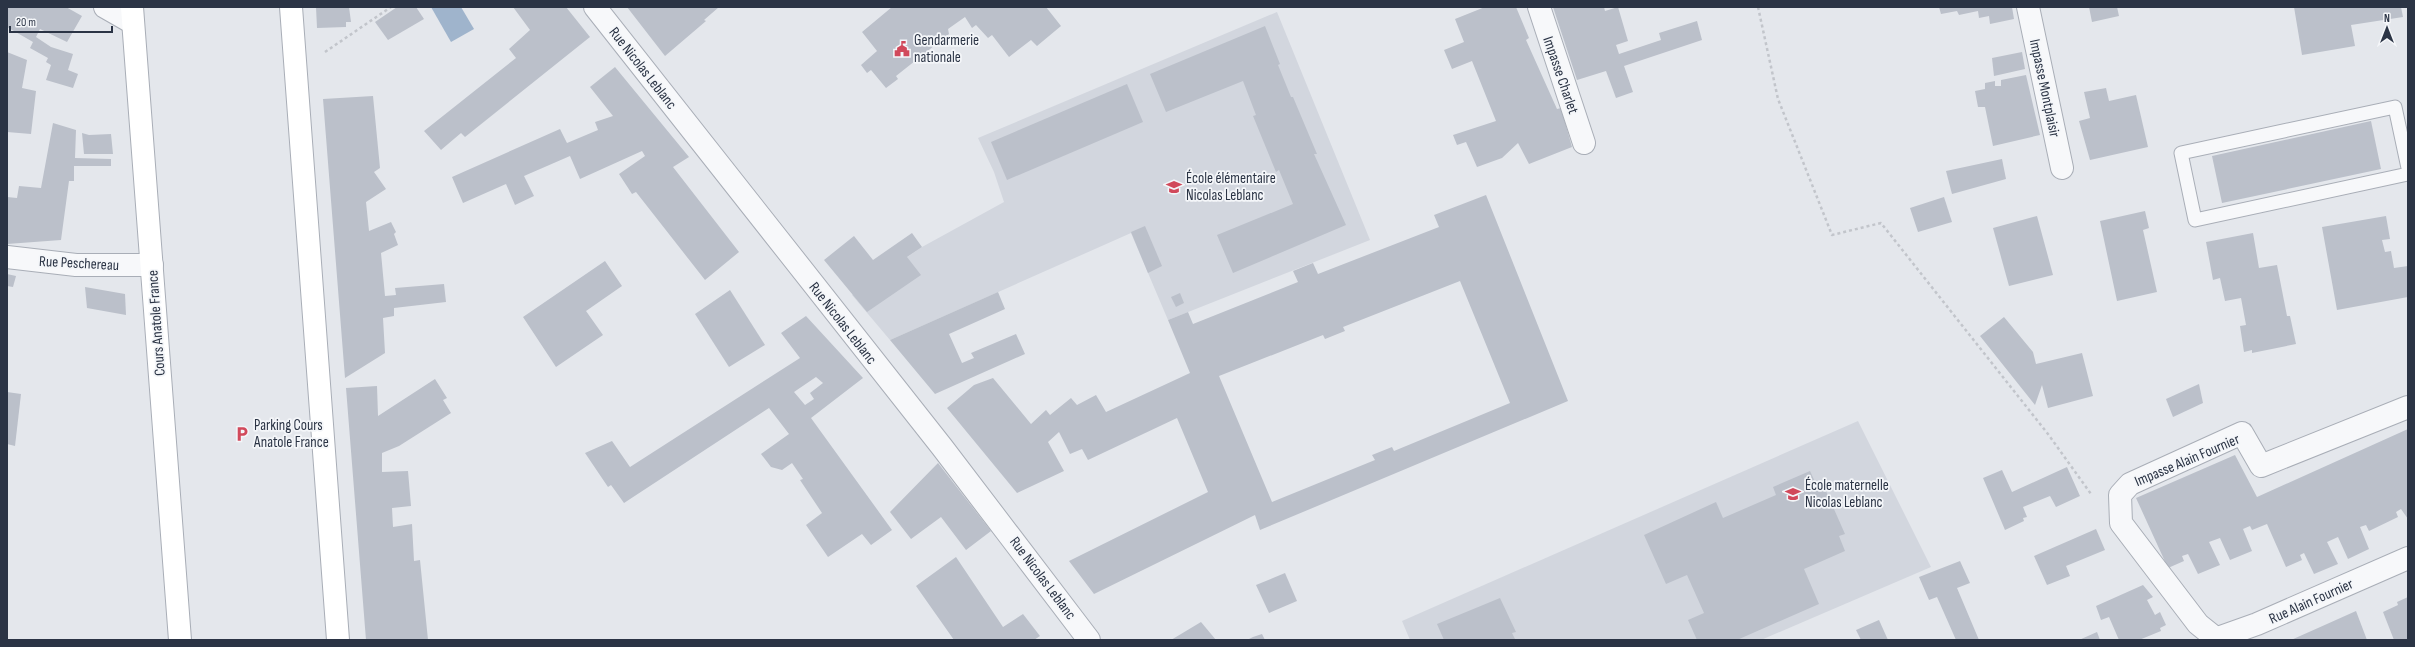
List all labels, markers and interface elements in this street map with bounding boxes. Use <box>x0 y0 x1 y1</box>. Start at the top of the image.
scale bar <box>10 8 112 34</box>
north arrow <box>2367 8 2407 48</box>
text: N <box>2384 12 2390 25</box>
text: 20 m <box>16 15 36 30</box>
street label: Rue Nicolas Leblanc <box>605 23 681 113</box>
place label: Gendarmerie nationale <box>914 31 979 67</box>
street label: Impasse Charlet <box>1538 34 1583 117</box>
street label: Impasse Montplaisir <box>2025 37 2064 140</box>
public building icon: Gendarmerie nationale <box>893 40 911 58</box>
place label: École élémentaire Nicolas Leblanc <box>1186 169 1276 205</box>
school or university icon: École élémentaire Nicolas Leblanc <box>1165 178 1183 196</box>
street label: Rue Peschereau <box>39 252 119 275</box>
street label: Cours Anatole France <box>143 269 170 377</box>
street label: Rue Nicolas Leblanc <box>805 278 881 368</box>
place label: Parking Cours Anatole France <box>253 416 329 452</box>
parking icon: Parking Cours Anatole France <box>233 425 251 443</box>
street label: Impasse Alain Fournier <box>2132 430 2243 491</box>
place label: École maternelle Nicolas Leblanc <box>1805 476 1889 512</box>
school or university icon: École maternelle Nicolas Leblanc <box>1784 485 1802 503</box>
street label: Rue Nicolas Leblanc <box>1005 533 1080 624</box>
street label: Rue Alain Fournier <box>2266 574 2357 628</box>

